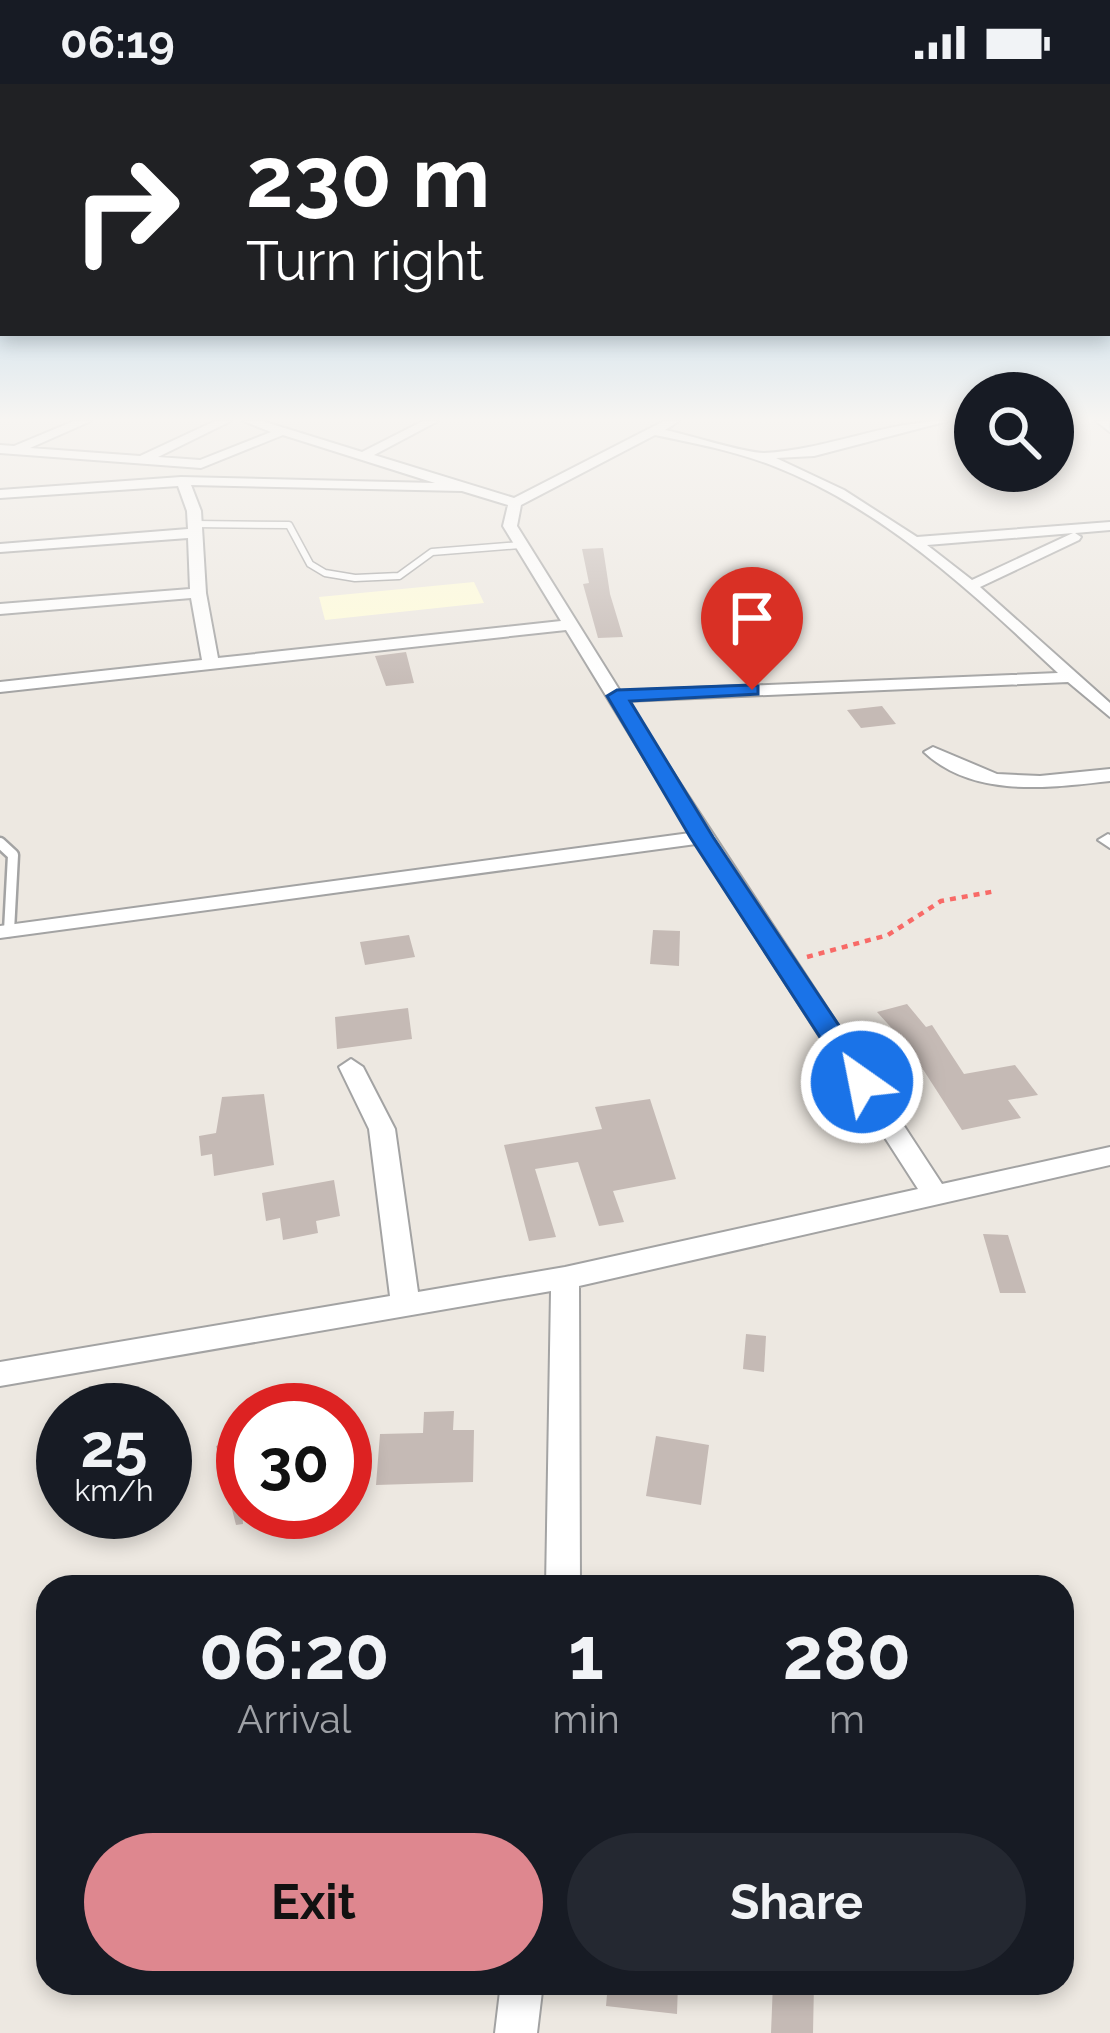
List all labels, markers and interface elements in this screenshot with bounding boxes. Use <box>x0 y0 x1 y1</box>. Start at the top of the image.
text: 06:19 <box>60 16 175 69</box>
text: 230 m <box>246 128 490 227</box>
icon: right <box>48 132 204 288</box>
text: Turn right <box>246 229 484 293</box>
map controls <box>954 372 1074 492</box>
button: search <box>954 372 1074 492</box>
pin <box>701 567 803 690</box>
icon: arrive <box>719 585 785 651</box>
position arrow <box>799 1019 925 1145</box>
speed limit sign: 30 <box>216 1383 372 1539</box>
text: 25 <box>80 1411 148 1481</box>
text: km/h <box>74 1473 154 1508</box>
text: 06:20 <box>199 1611 390 1696</box>
text: 1 <box>568 1611 604 1696</box>
text: 280 <box>783 1611 911 1696</box>
text: Arrival <box>237 1696 351 1742</box>
text: min <box>553 1696 620 1742</box>
text: m <box>829 1696 865 1742</box>
button: Exit <box>84 1833 543 1971</box>
button: Share <box>567 1833 1026 1971</box>

